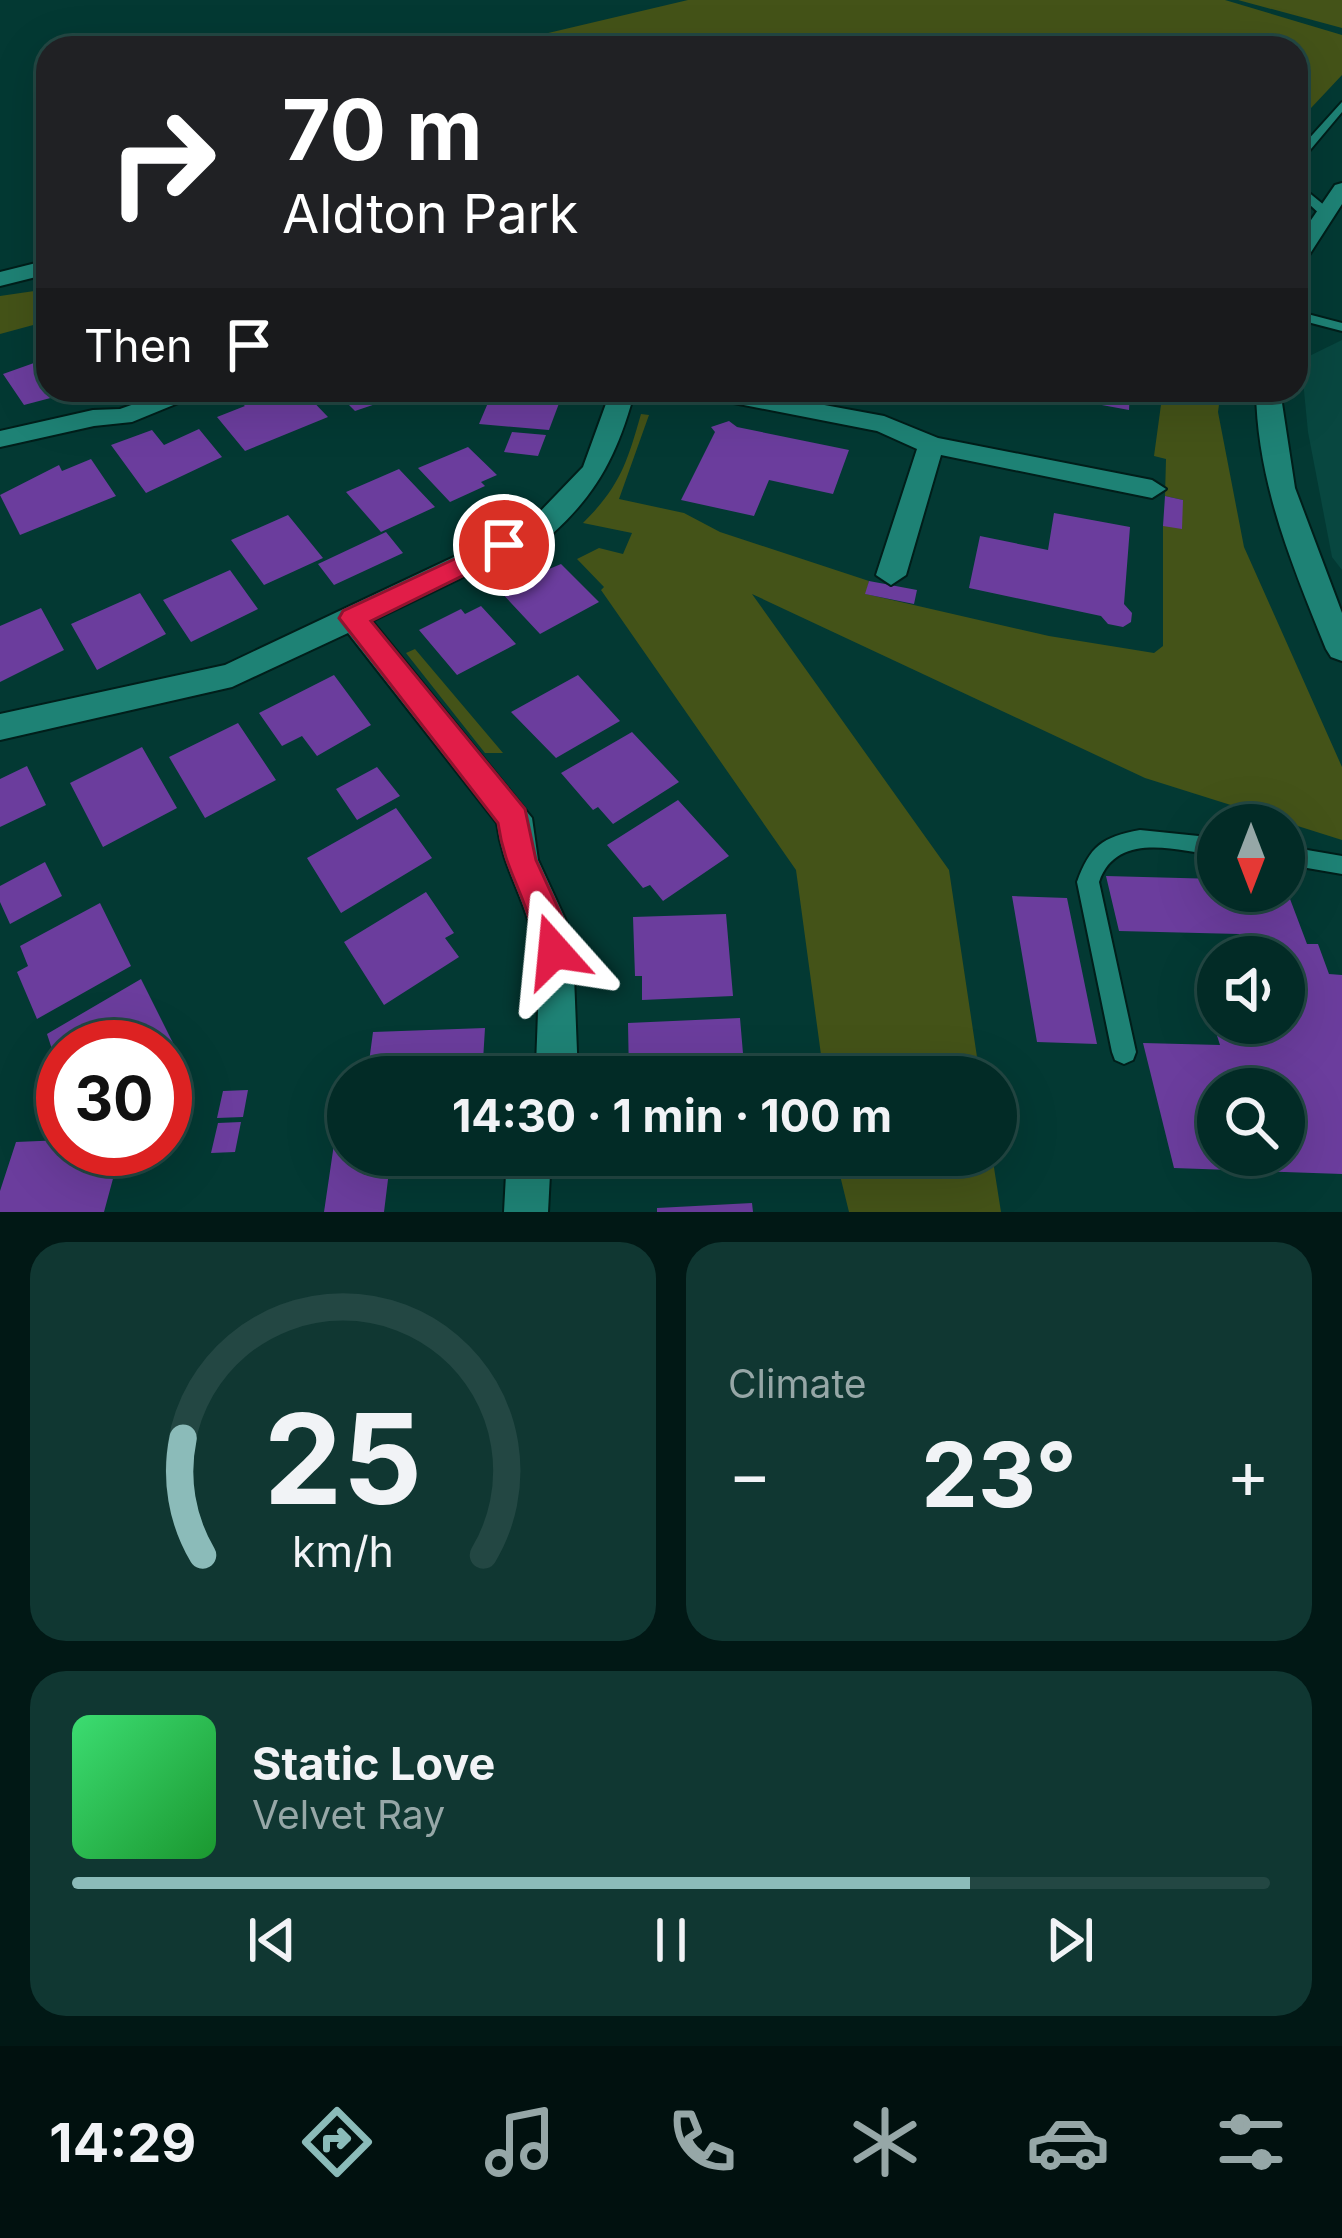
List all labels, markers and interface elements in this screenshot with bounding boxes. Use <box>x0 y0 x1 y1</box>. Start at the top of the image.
text: 70 m <box>282 79 483 180</box>
icon: right <box>84 84 240 240</box>
text: Aldton Park <box>282 181 578 246</box>
icon: arrive <box>216 312 282 378</box>
text: Then <box>84 318 192 373</box>
pin <box>453 494 555 596</box>
icon: arrive <box>471 512 537 578</box>
north arrow <box>1197 804 1305 912</box>
map controls <box>1197 804 1305 1176</box>
position arrow <box>491 888 617 1014</box>
button: sound <box>1197 936 1305 1044</box>
speed limit sign: 30 <box>36 1020 192 1176</box>
button: search <box>1197 1068 1305 1176</box>
text: 14:30 · 1 min · 100 m <box>452 1088 892 1143</box>
text: Climate <box>728 1360 867 1407</box>
text: 25 <box>264 1383 422 1534</box>
text: 23° <box>921 1420 1077 1529</box>
text: − <box>728 1434 772 1514</box>
text: + <box>1226 1434 1270 1514</box>
text: km/h <box>292 1524 394 1576</box>
text: Static Love <box>252 1736 495 1791</box>
text: Velvet Ray <box>252 1791 445 1838</box>
icon: previous <box>239 1907 305 1973</box>
icon: pause <box>638 1907 704 1973</box>
icon: next <box>1037 1907 1103 1973</box>
icon: directions <box>295 2100 379 2184</box>
icon: music <box>478 2100 562 2184</box>
icon: phone <box>660 2100 744 2184</box>
icon: climate <box>843 2100 927 2184</box>
icon: car <box>1026 2100 1110 2184</box>
icon: filters <box>1209 2100 1293 2184</box>
text: 14:29 <box>49 2110 196 2175</box>

